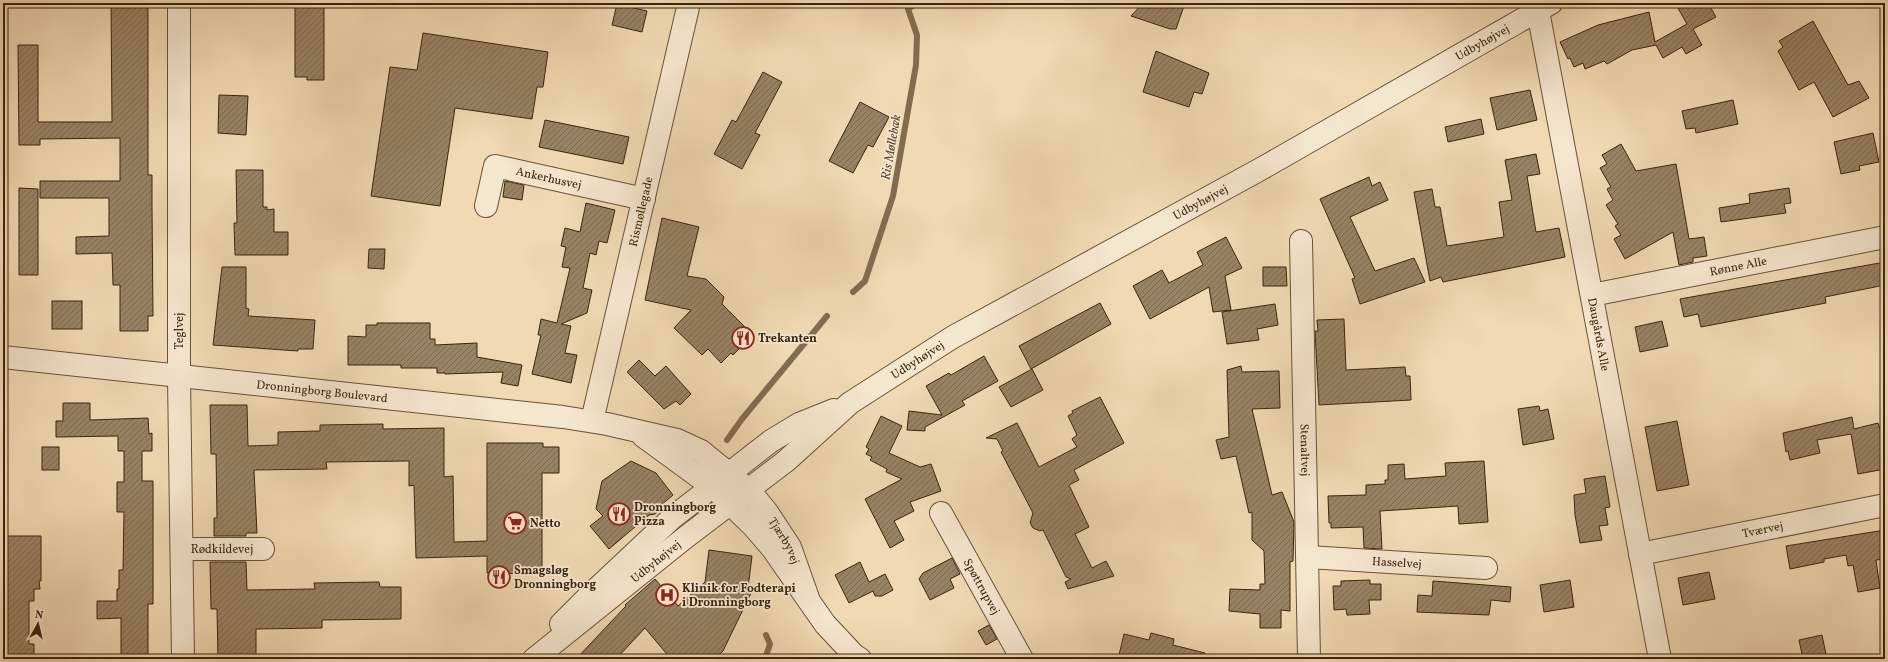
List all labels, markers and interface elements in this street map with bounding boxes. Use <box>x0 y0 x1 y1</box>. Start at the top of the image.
street label: Udbyhøjvej <box>1453 21 1513 65</box>
water label: Ris Møllebæk <box>877 113 907 181</box>
street label: Ankerhusvej <box>514 164 583 194</box>
street label: Rismøllegade <box>626 175 658 248</box>
street label: Udbyhøjvej <box>1171 181 1231 224</box>
street label: Rønne Alle <box>1708 253 1769 281</box>
street label: Daugårds Alle <box>1583 296 1613 373</box>
street label: Teglvej <box>172 313 188 349</box>
restaurant icon: Trekanten <box>730 325 756 351</box>
place label: Trekanten <box>758 331 817 347</box>
street label: Udbyhøjvej <box>888 338 948 384</box>
street label: Dronningborg Boulevard <box>256 377 389 407</box>
street label: Stenaltvej <box>1295 423 1313 476</box>
place label: Dronningborg Pizza <box>634 500 717 530</box>
restaurant icon: Dronningborg Pizza <box>606 501 632 527</box>
supermarket icon: Netto <box>502 510 528 536</box>
street label: Tjærbyvej <box>764 515 802 567</box>
place label: Netto <box>530 516 561 532</box>
street label: Tværvej <box>1741 519 1785 542</box>
street label: Udbyhøjvej <box>628 537 685 587</box>
street label: Rødkildevej <box>191 542 253 558</box>
street label: Hasselvej <box>1371 554 1422 573</box>
street label: Spøttrupvej <box>959 556 1003 618</box>
place label: Smagsløg Dronningborg <box>514 563 597 593</box>
restaurant icon: Smagsløg Dronningborg <box>486 564 512 590</box>
place label: Klinik for Fodterapi i Dronningborg <box>682 581 796 611</box>
hospital icon: Klinik for Fodterapi i Dronningborg <box>654 582 680 608</box>
north arrow <box>18 604 58 644</box>
text: N <box>34 608 44 624</box>

